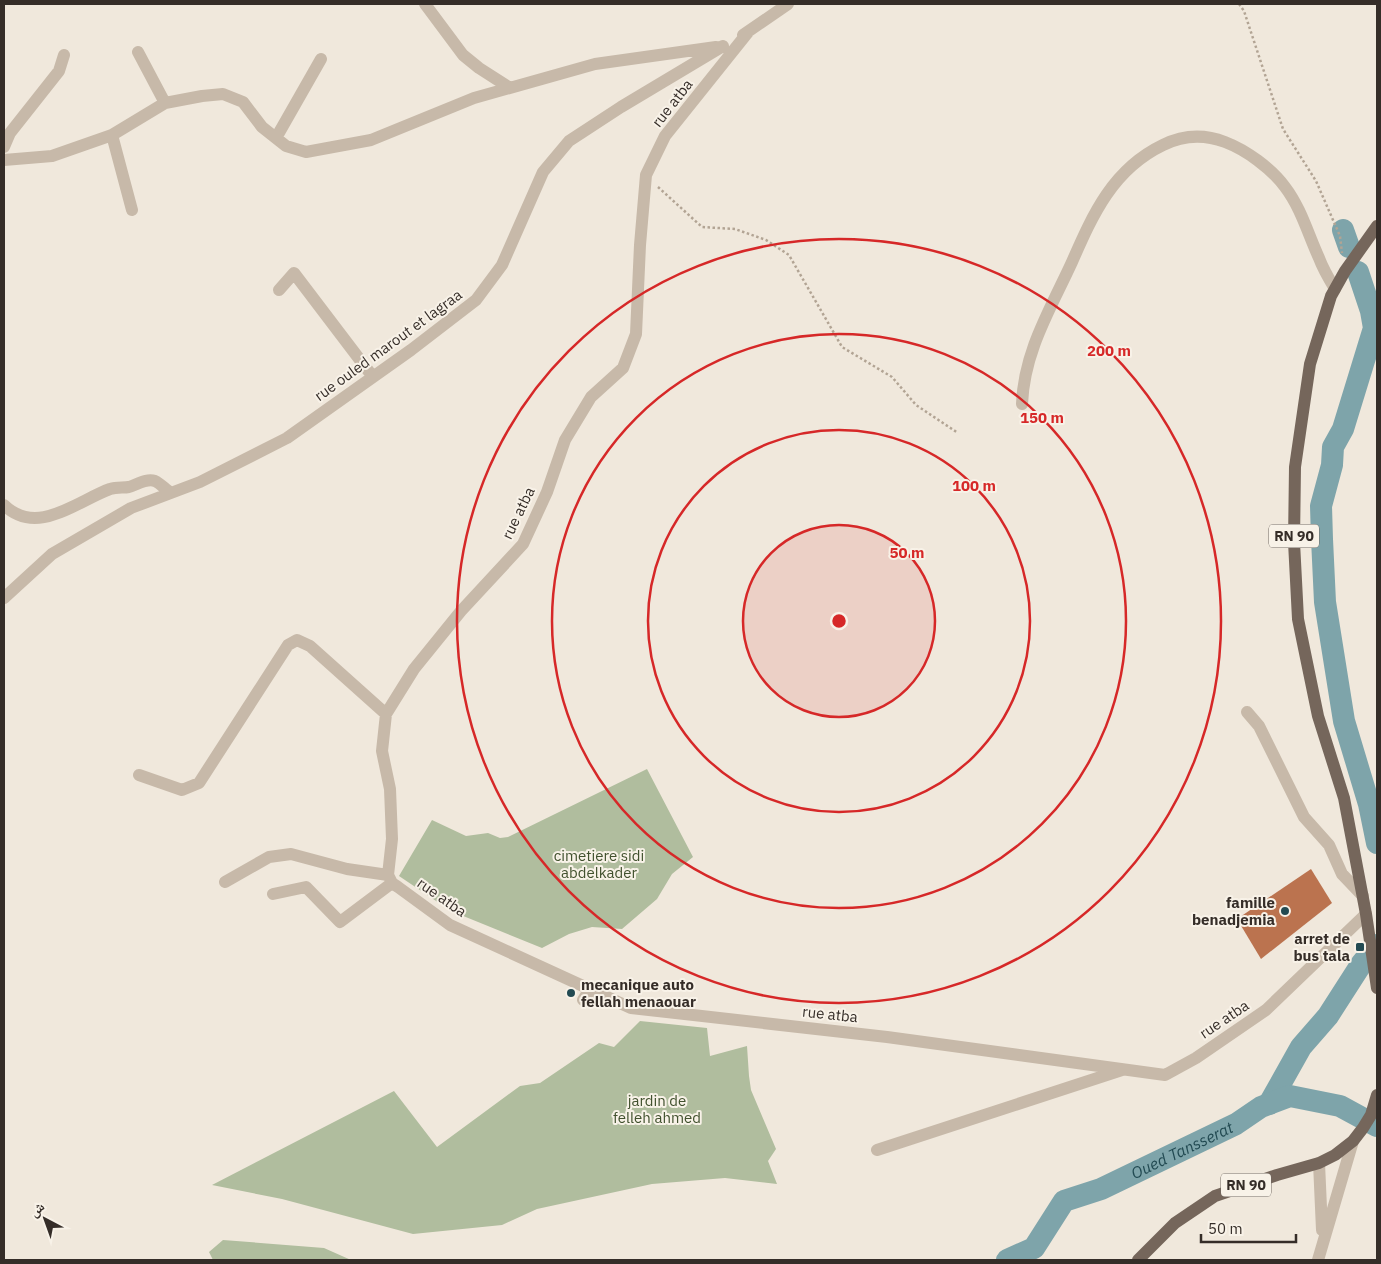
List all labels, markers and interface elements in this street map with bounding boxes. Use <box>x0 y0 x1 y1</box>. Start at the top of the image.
street label: rue atba <box>647 75 697 131</box>
street label: rue ouled marout et lagraa <box>310 285 466 405</box>
text: 200 m <box>1087 341 1131 360</box>
text: 150 m <box>1020 408 1064 427</box>
text: 100 m <box>952 476 996 495</box>
street label: rue atba <box>497 484 539 542</box>
road number: RN 90 <box>1269 524 1319 548</box>
text: 50 m <box>890 543 924 562</box>
centre of rings <box>830 612 848 630</box>
park label: cimetiere sidi abdelkader <box>554 846 644 882</box>
street label: rue atba <box>414 873 470 921</box>
place label: famille benadjemia <box>1192 893 1275 929</box>
marker: famille benadjemia <box>1279 905 1291 917</box>
place label: arret de bus tala <box>1293 929 1350 965</box>
marker: arret de bus tala <box>1354 941 1366 953</box>
place label: mecanique auto fellah menaouar <box>581 975 696 1011</box>
marker: mecanique auto fellah menaouar <box>565 987 577 999</box>
street label: rue atba <box>1196 996 1252 1042</box>
street label: rue atba <box>801 1002 859 1026</box>
park label: jardin de felleh ahmed <box>613 1091 701 1127</box>
water label: Oued Tansserat <box>1128 1117 1237 1183</box>
road number: RN 90 <box>1221 1174 1271 1196</box>
north arrow <box>20 1194 70 1244</box>
text: ش <box>25 1197 48 1221</box>
scale bar <box>1201 1212 1296 1244</box>
text: 50 m <box>1208 1219 1243 1238</box>

